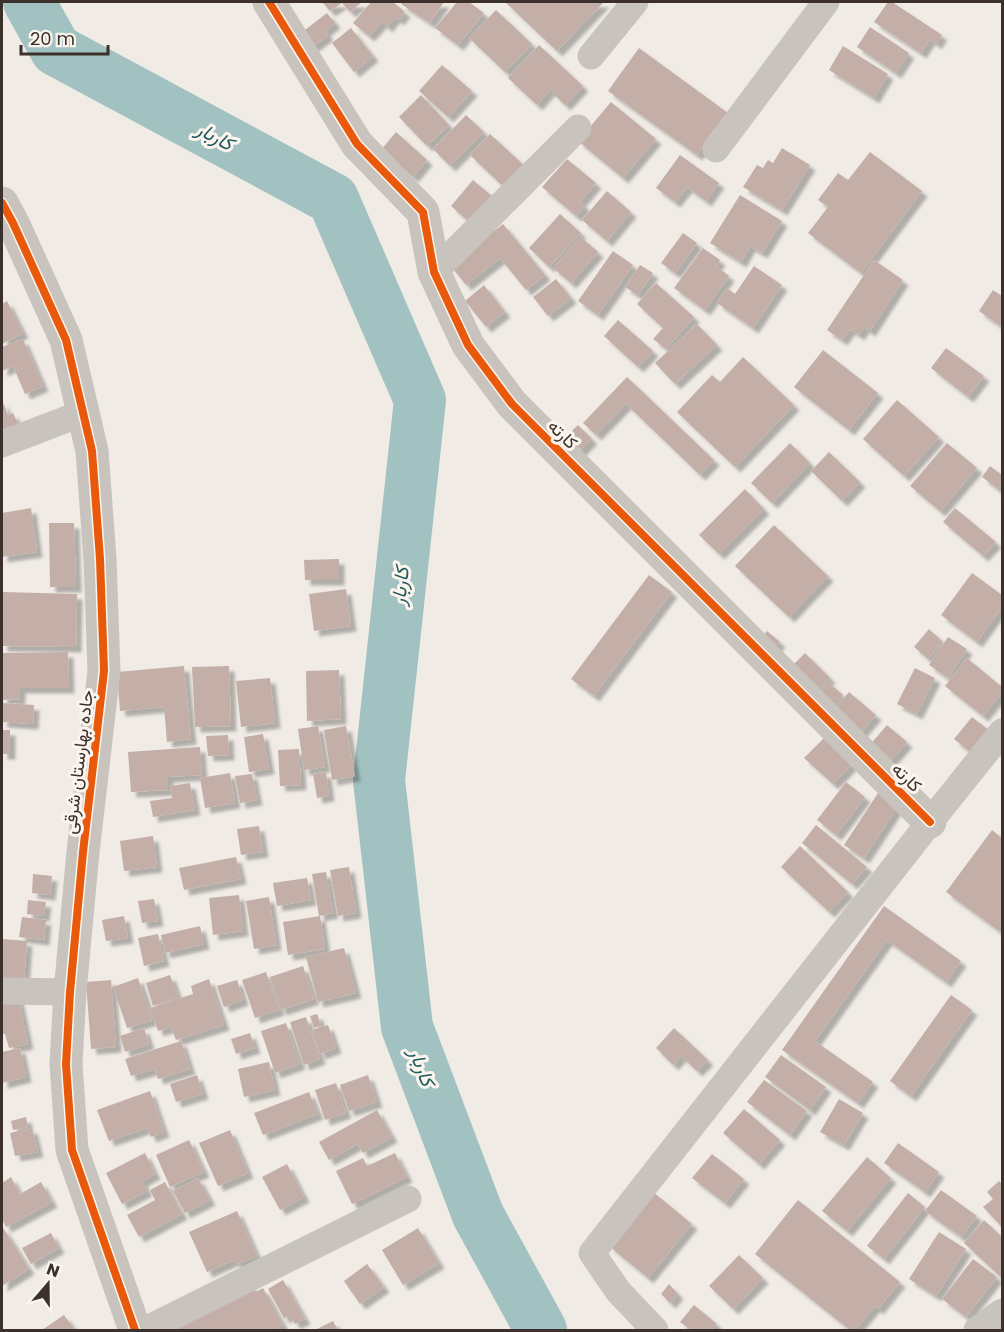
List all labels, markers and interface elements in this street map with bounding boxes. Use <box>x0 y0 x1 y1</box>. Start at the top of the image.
scale bar <box>21 18 108 56</box>
text: 20 m <box>30 26 75 51</box>
water label: کاربار <box>190 114 241 159</box>
street label: کارته <box>543 414 583 454</box>
water label: کاربار <box>384 562 416 609</box>
street label: جاده بهارستان شرقی <box>57 689 99 835</box>
street label: کارته <box>887 757 927 797</box>
water label: کاربار <box>401 1042 443 1093</box>
north arrow <box>18 1254 78 1314</box>
text: N <box>43 1258 63 1283</box>

